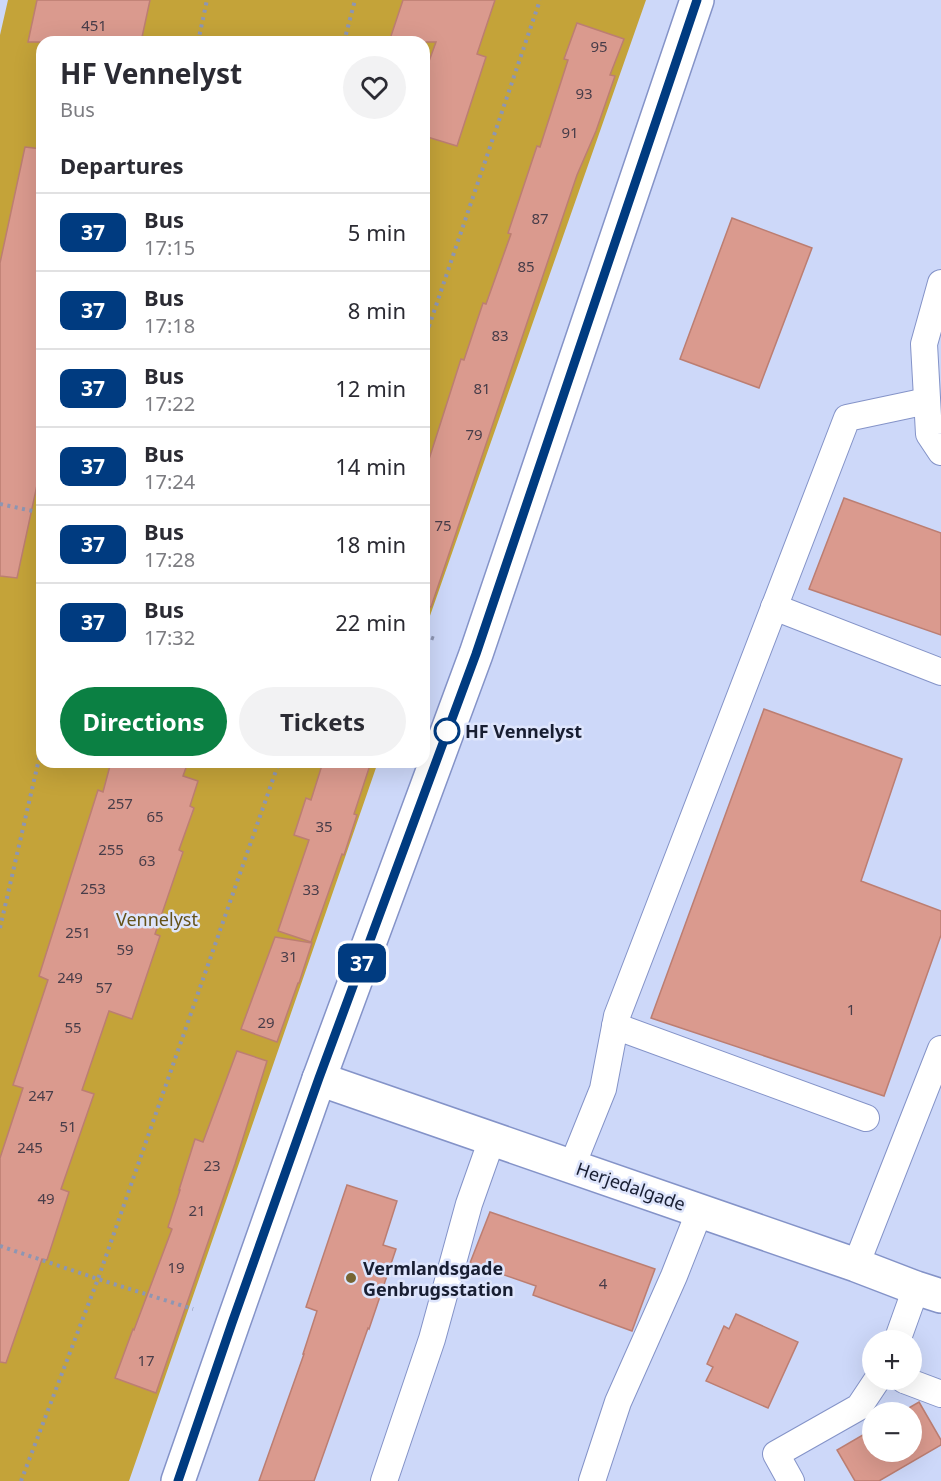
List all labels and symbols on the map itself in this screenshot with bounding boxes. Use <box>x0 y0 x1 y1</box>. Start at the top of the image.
house number: 451 <box>81 15 107 35</box>
house number: 95 <box>590 36 608 56</box>
house number: 93 <box>575 83 593 103</box>
house number: 91 <box>561 122 579 142</box>
house number: 87 <box>531 208 549 228</box>
house number: 85 <box>517 256 535 276</box>
house number: 83 <box>491 325 509 345</box>
house number: 81 <box>473 378 491 398</box>
house number: 79 <box>465 424 483 444</box>
house number: 75 <box>434 515 452 535</box>
marker: HF Vennelyst <box>434 718 460 744</box>
place label: HF Vennelyst <box>465 719 582 743</box>
house number: 257 <box>107 793 133 813</box>
house number: 65 <box>146 806 164 826</box>
house number: 35 <box>315 816 333 836</box>
house number: 255 <box>98 839 124 859</box>
house number: 63 <box>138 850 156 870</box>
house number: 253 <box>80 878 106 898</box>
house number: 33 <box>302 879 320 899</box>
park label: Vennelyst <box>116 907 198 931</box>
house number: 251 <box>65 922 91 942</box>
house number: 59 <box>116 939 134 959</box>
line badge: 37 <box>335 944 389 982</box>
house number: 31 <box>280 946 298 966</box>
house number: 249 <box>57 967 83 987</box>
house number: 57 <box>95 977 113 997</box>
house number: 1 <box>847 999 855 1019</box>
house number: 29 <box>257 1012 275 1032</box>
house number: 55 <box>64 1017 82 1037</box>
house number: 247 <box>28 1085 54 1105</box>
house number: 51 <box>59 1116 77 1136</box>
house number: 245 <box>17 1137 43 1157</box>
house number: 23 <box>203 1155 221 1175</box>
street label: Herjedalgade <box>573 1156 689 1216</box>
house number: 49 <box>37 1188 55 1208</box>
house number: 21 <box>188 1200 206 1220</box>
place label: Vermlandsgade Genbrugsstation <box>363 1256 514 1301</box>
house number: 19 <box>167 1257 185 1277</box>
marker: Vermlandsgade Genbrugsstation <box>344 1271 358 1285</box>
house number: 4 <box>599 1273 608 1293</box>
house number: 17 <box>137 1350 155 1370</box>

